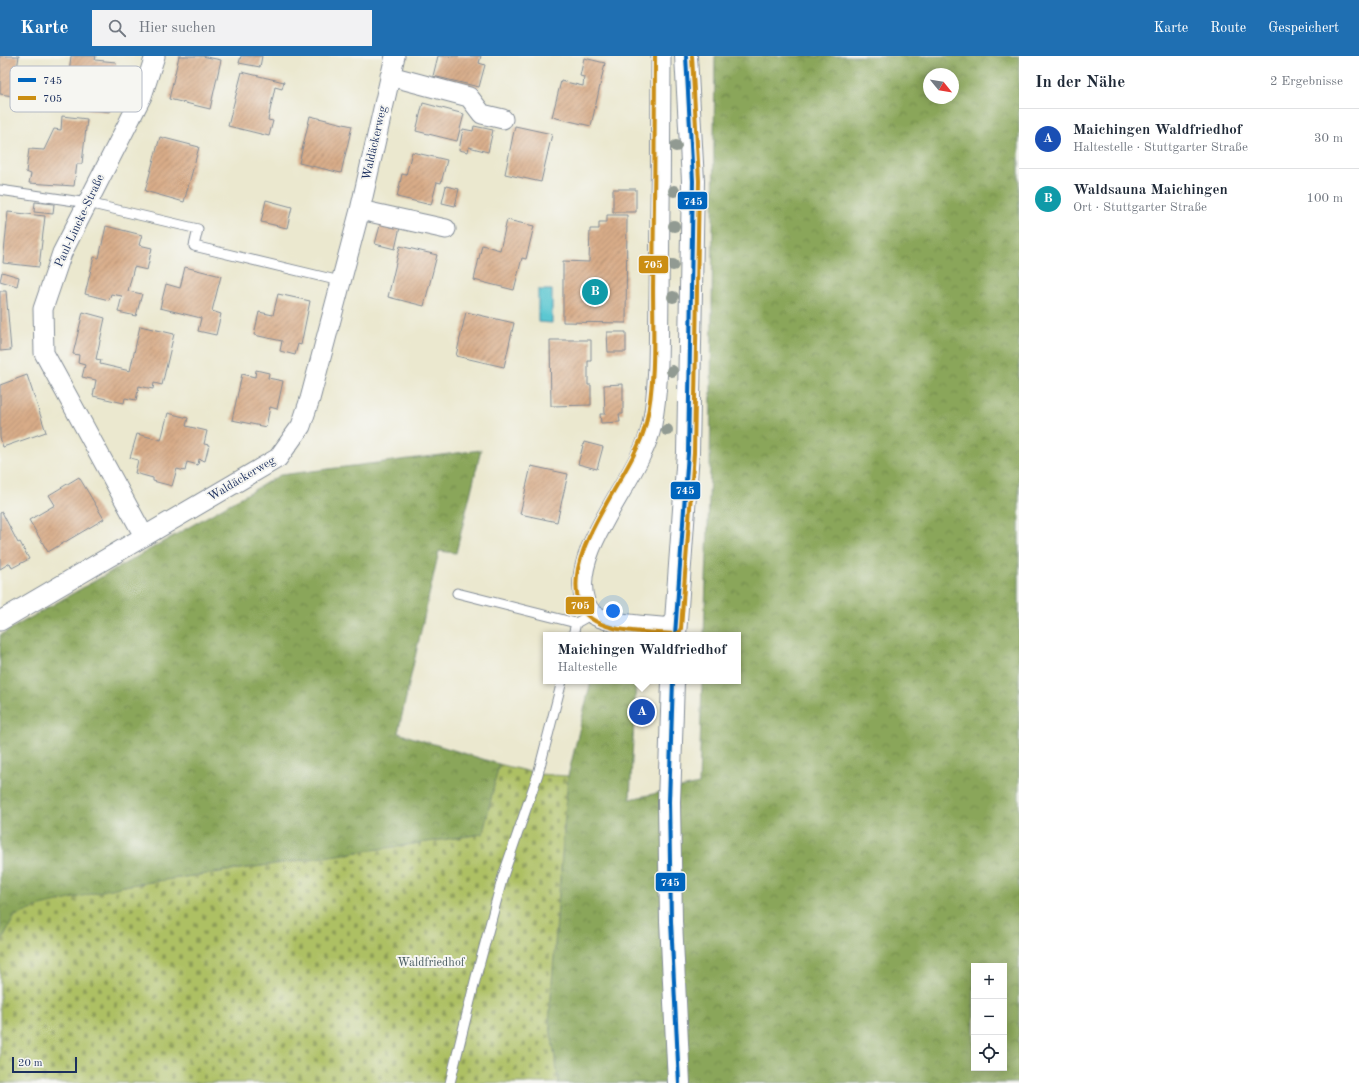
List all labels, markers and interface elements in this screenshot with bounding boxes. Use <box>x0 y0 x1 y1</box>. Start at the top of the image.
search box <box>92 10 372 46</box>
icon: search <box>106 17 128 39</box>
text: Karte <box>20 19 68 38</box>
text: Hier suchen <box>138 21 216 36</box>
text: Karte <box>1154 21 1188 35</box>
text: Route <box>1210 21 1246 35</box>
text: Gespeichert <box>1268 21 1339 35</box>
legend <box>10 66 142 112</box>
north arrow <box>923 68 959 104</box>
text: In der Nähe <box>1035 74 1125 91</box>
text: 2 Ergebnisse <box>1270 75 1343 88</box>
text: 745 <box>43 76 62 87</box>
text: 705 <box>43 94 62 105</box>
street label: Waldäckerweg <box>361 104 389 181</box>
text: Maichingen Waldfriedhof <box>1073 123 1242 138</box>
text: A <box>1043 132 1053 145</box>
text: 30 m <box>1314 132 1343 145</box>
text: Haltestelle · Stuttgarter Straße <box>1073 141 1248 154</box>
street label: Paul-Lincke-Straße <box>53 172 107 269</box>
text: Waldsauna Maichingen <box>1073 183 1228 198</box>
line badge: 745 <box>677 191 708 210</box>
text: B <box>1043 192 1053 205</box>
text: 100 m <box>1306 192 1343 205</box>
text: 745 <box>683 197 703 208</box>
text: Ort · Stuttgarter Straße <box>1073 201 1207 214</box>
line badge: 705 <box>638 255 669 274</box>
text: 705 <box>643 260 663 271</box>
pin: B <box>582 277 608 307</box>
street label: Waldäckerweg <box>206 454 278 504</box>
line badge: 745 <box>670 481 701 500</box>
text: 745 <box>675 486 695 497</box>
line badge: 705 <box>565 596 595 615</box>
text: 705 <box>570 601 590 612</box>
your location <box>603 601 623 621</box>
popup <box>543 632 741 684</box>
text: Maichingen Waldfriedhof <box>557 643 727 658</box>
text: Haltestelle <box>557 661 617 674</box>
pin: A <box>629 697 655 727</box>
line badge: 745 <box>655 872 686 892</box>
text: 745 <box>660 878 680 889</box>
park label: Waldfriedhof <box>397 957 466 969</box>
map controls <box>971 963 1007 1071</box>
button: + <box>971 963 1007 999</box>
button: − <box>971 999 1007 1035</box>
button: locate <box>971 1035 1007 1071</box>
scale bar <box>12 1055 77 1074</box>
text: 20 m <box>18 1058 43 1069</box>

